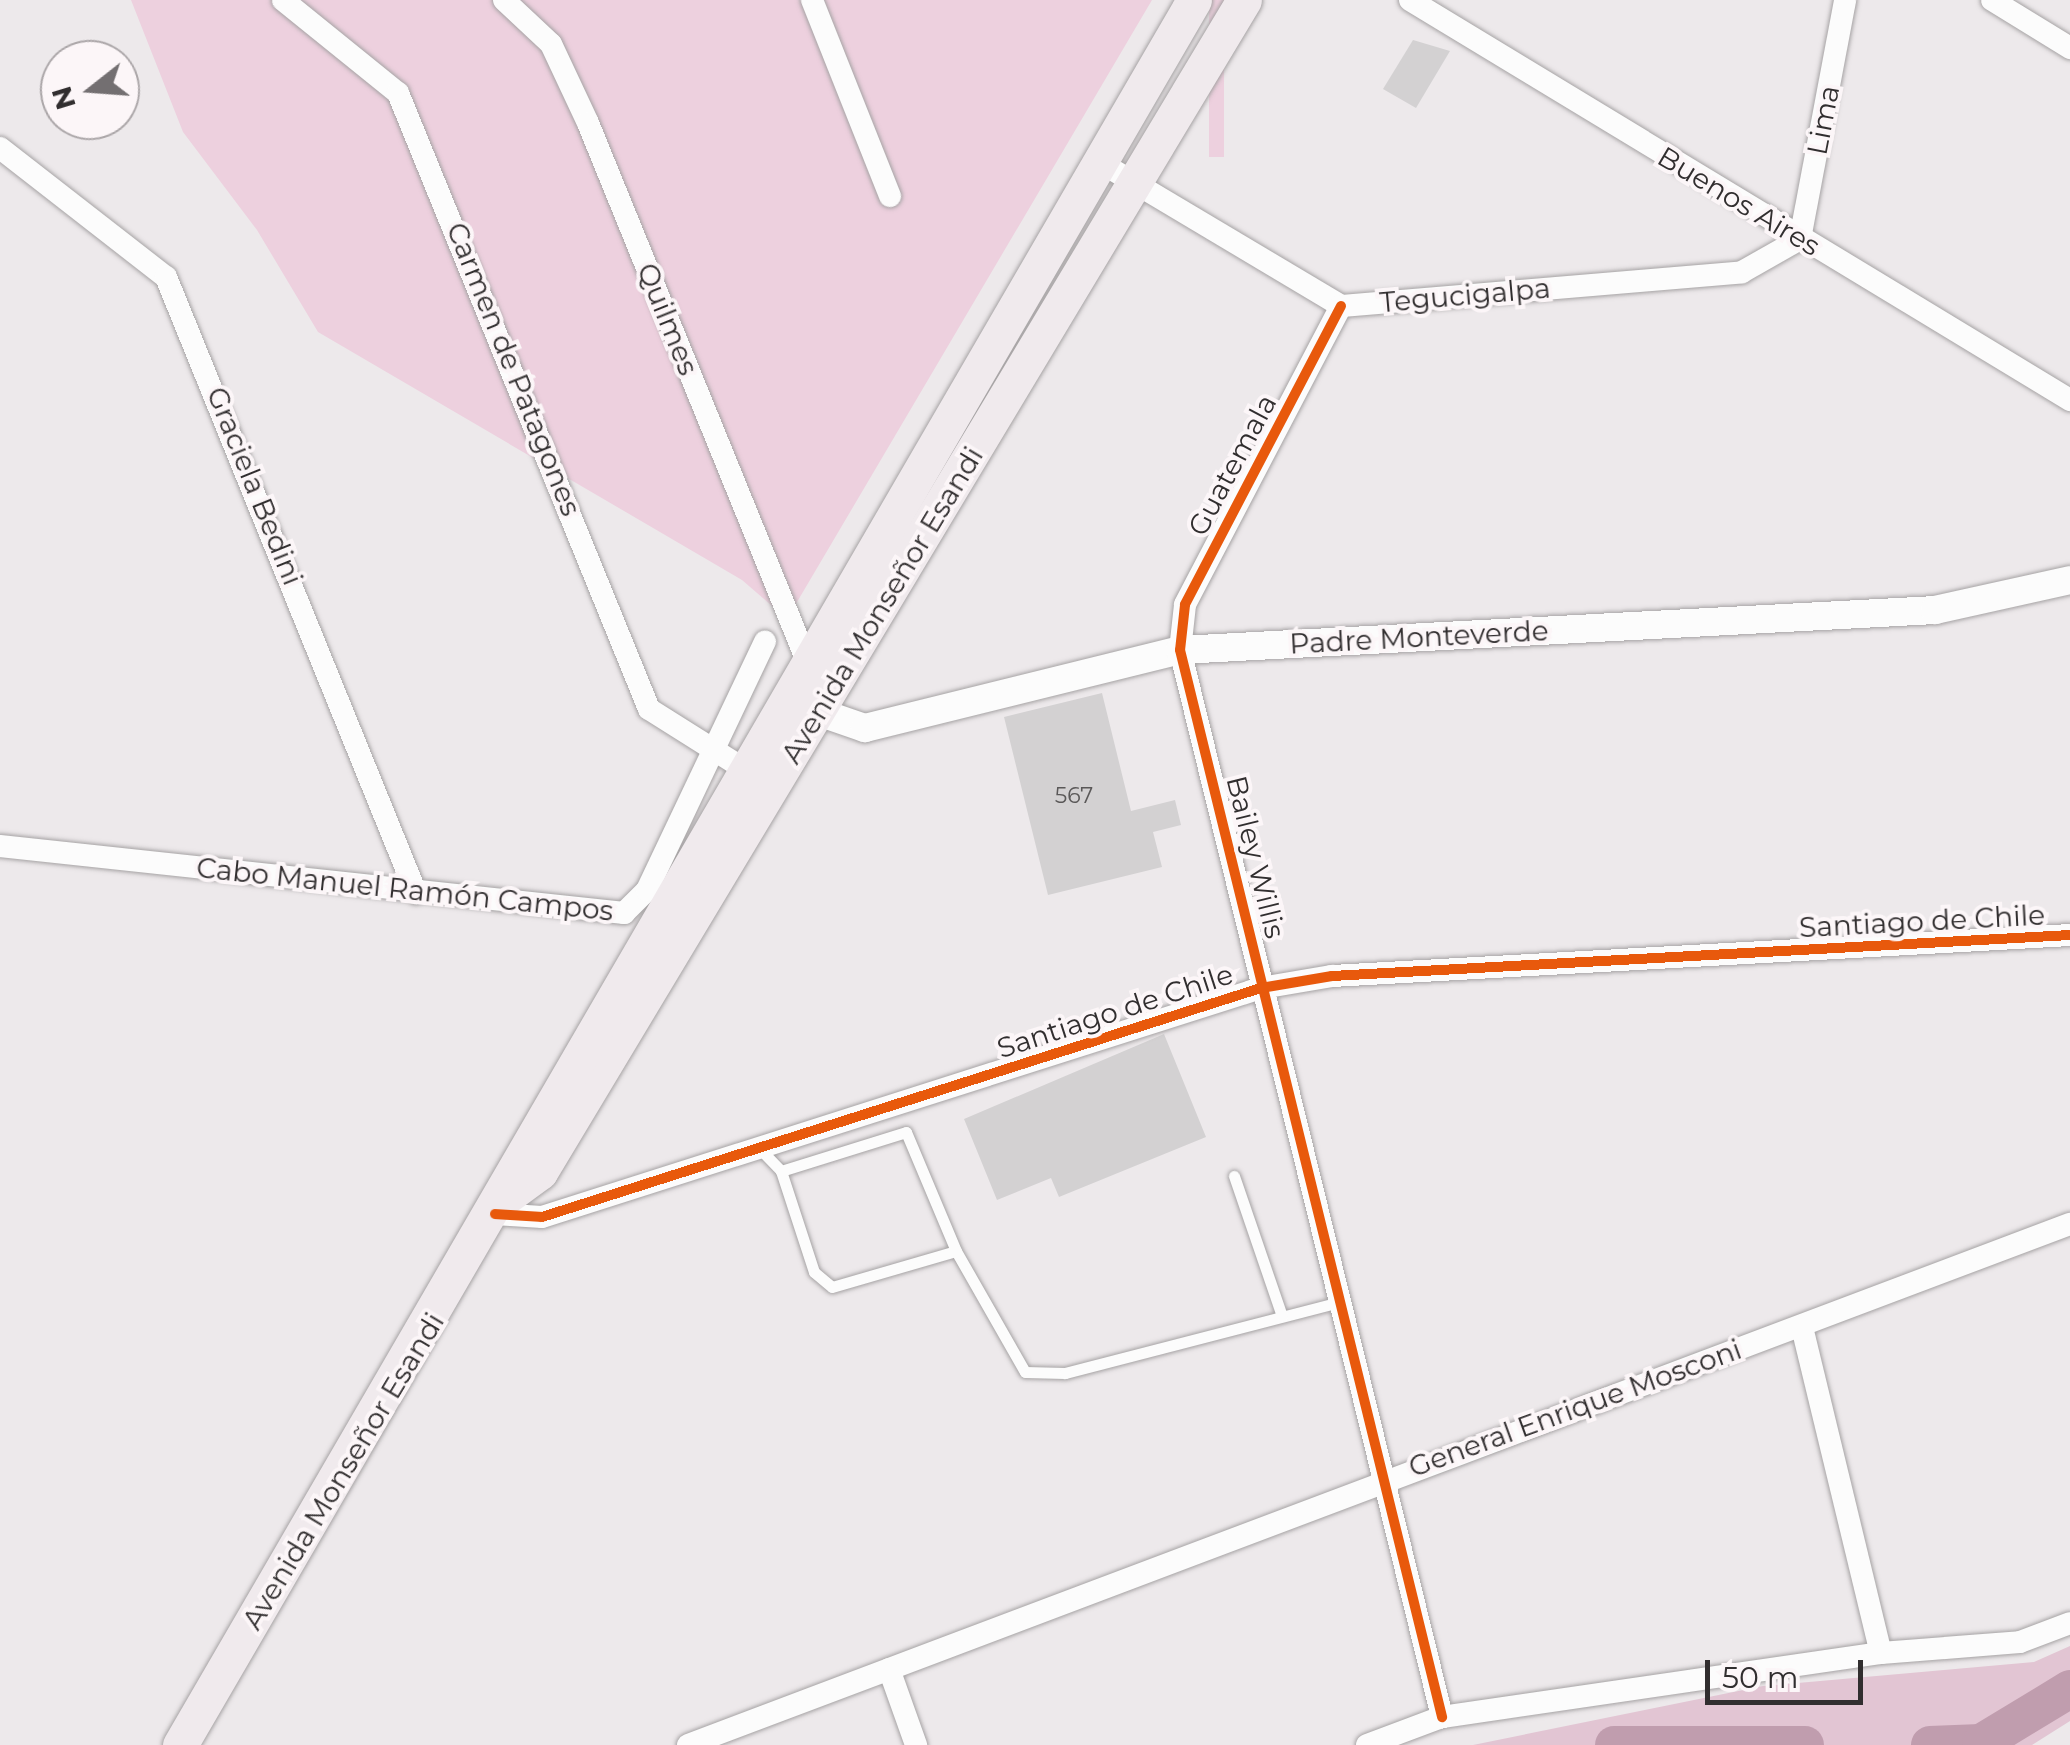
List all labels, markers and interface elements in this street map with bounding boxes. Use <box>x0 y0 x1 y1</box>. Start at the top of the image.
north arrow <box>40 40 140 140</box>
text: N <box>44 82 83 114</box>
street label: Lima <box>1800 82 1846 158</box>
street label: Buenos Aires <box>1652 139 1826 263</box>
street label: Carmen de Patagones <box>440 218 588 520</box>
street label: Quilmes <box>630 258 706 380</box>
street label: Tegucigalpa <box>1378 271 1552 319</box>
street label: Graciela Bedini <box>200 382 310 590</box>
street label: Guatemala <box>1181 389 1283 541</box>
street label: Avenida Monseñor Esandi <box>774 441 990 769</box>
street label: Padre Monteverde <box>1289 613 1549 661</box>
street label: Bailey Willis <box>1220 772 1292 942</box>
house number: 567 <box>1055 783 1093 809</box>
street label: Cabo Manuel Ramón Campos <box>195 850 615 928</box>
street label: Santiago de Chile <box>1798 898 2046 944</box>
street label: Santiago de Chile <box>993 957 1237 1065</box>
street label: Avenida Monseñor Esandi <box>235 1307 451 1635</box>
street label: General Enrique Mosconi <box>1404 1332 1746 1484</box>
scale bar <box>1710 1640 1868 1702</box>
text: 50 m <box>1722 1659 1799 1696</box>

